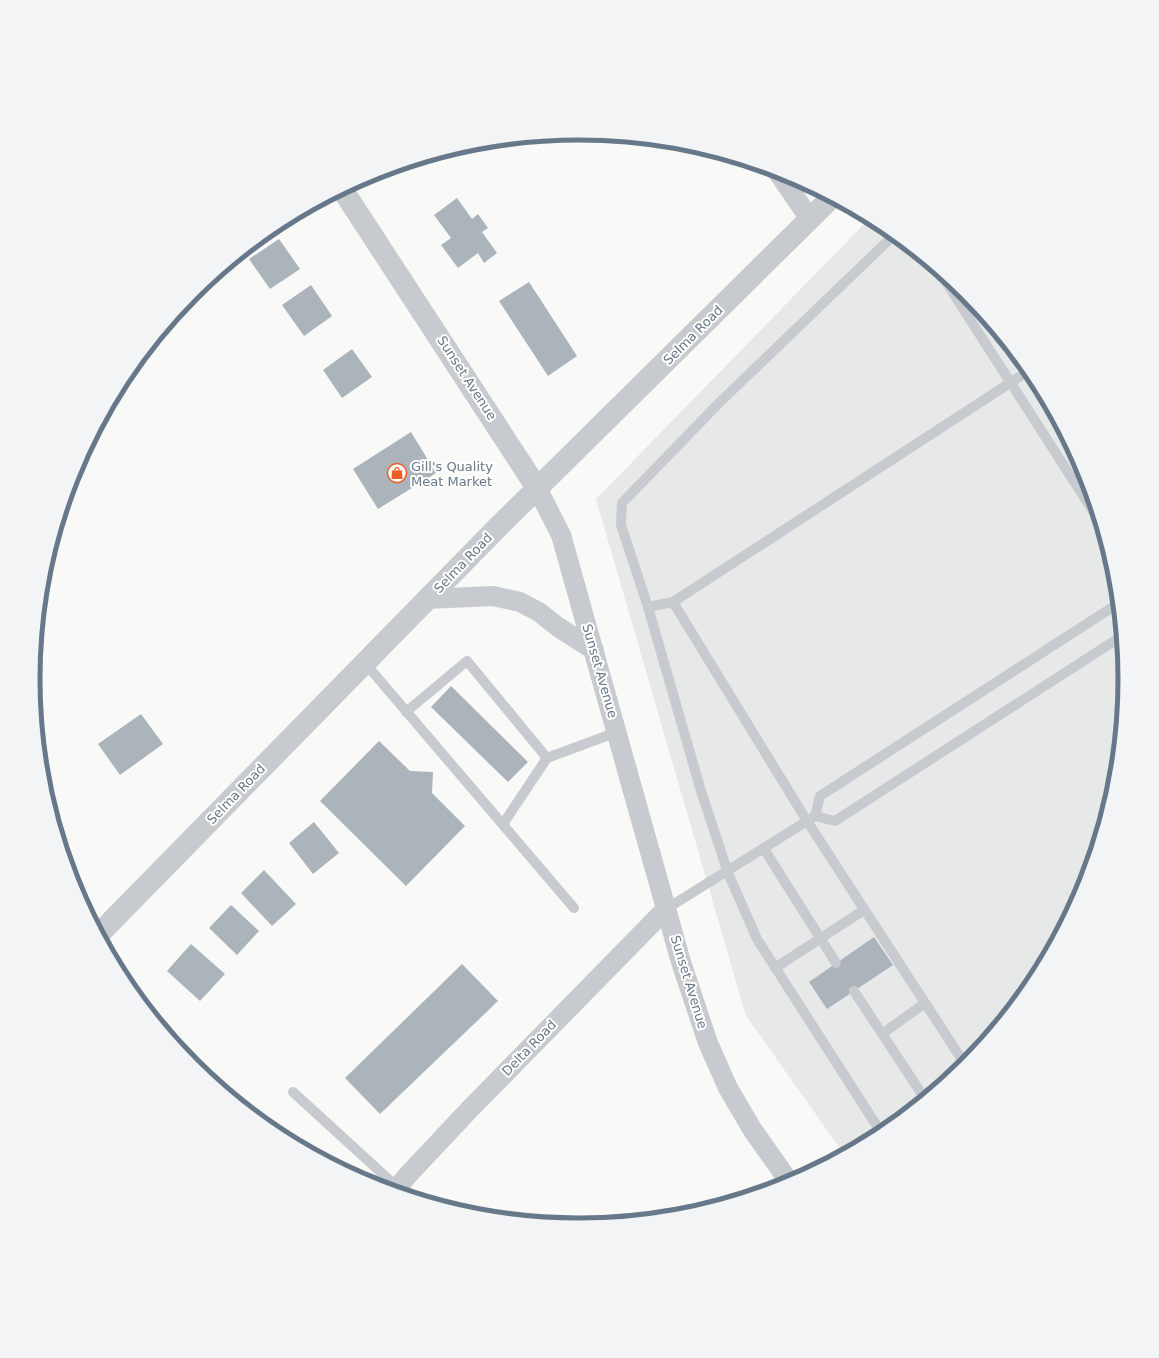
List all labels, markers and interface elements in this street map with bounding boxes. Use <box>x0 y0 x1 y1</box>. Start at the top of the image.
street label: Selma Road <box>660 302 726 368</box>
street label: Sunset Avenue <box>434 333 500 423</box>
place label: Gill's Quality Meat Market <box>411 459 493 489</box>
shop icon: Gill's Quality Meat Market <box>386 462 408 484</box>
street label: Selma Road <box>431 530 495 596</box>
street label: Sunset Avenue <box>579 622 621 720</box>
street label: Selma Road <box>204 761 268 827</box>
street label: Sunset Avenue <box>668 933 710 1031</box>
street label: Delta Road <box>499 1017 559 1079</box>

